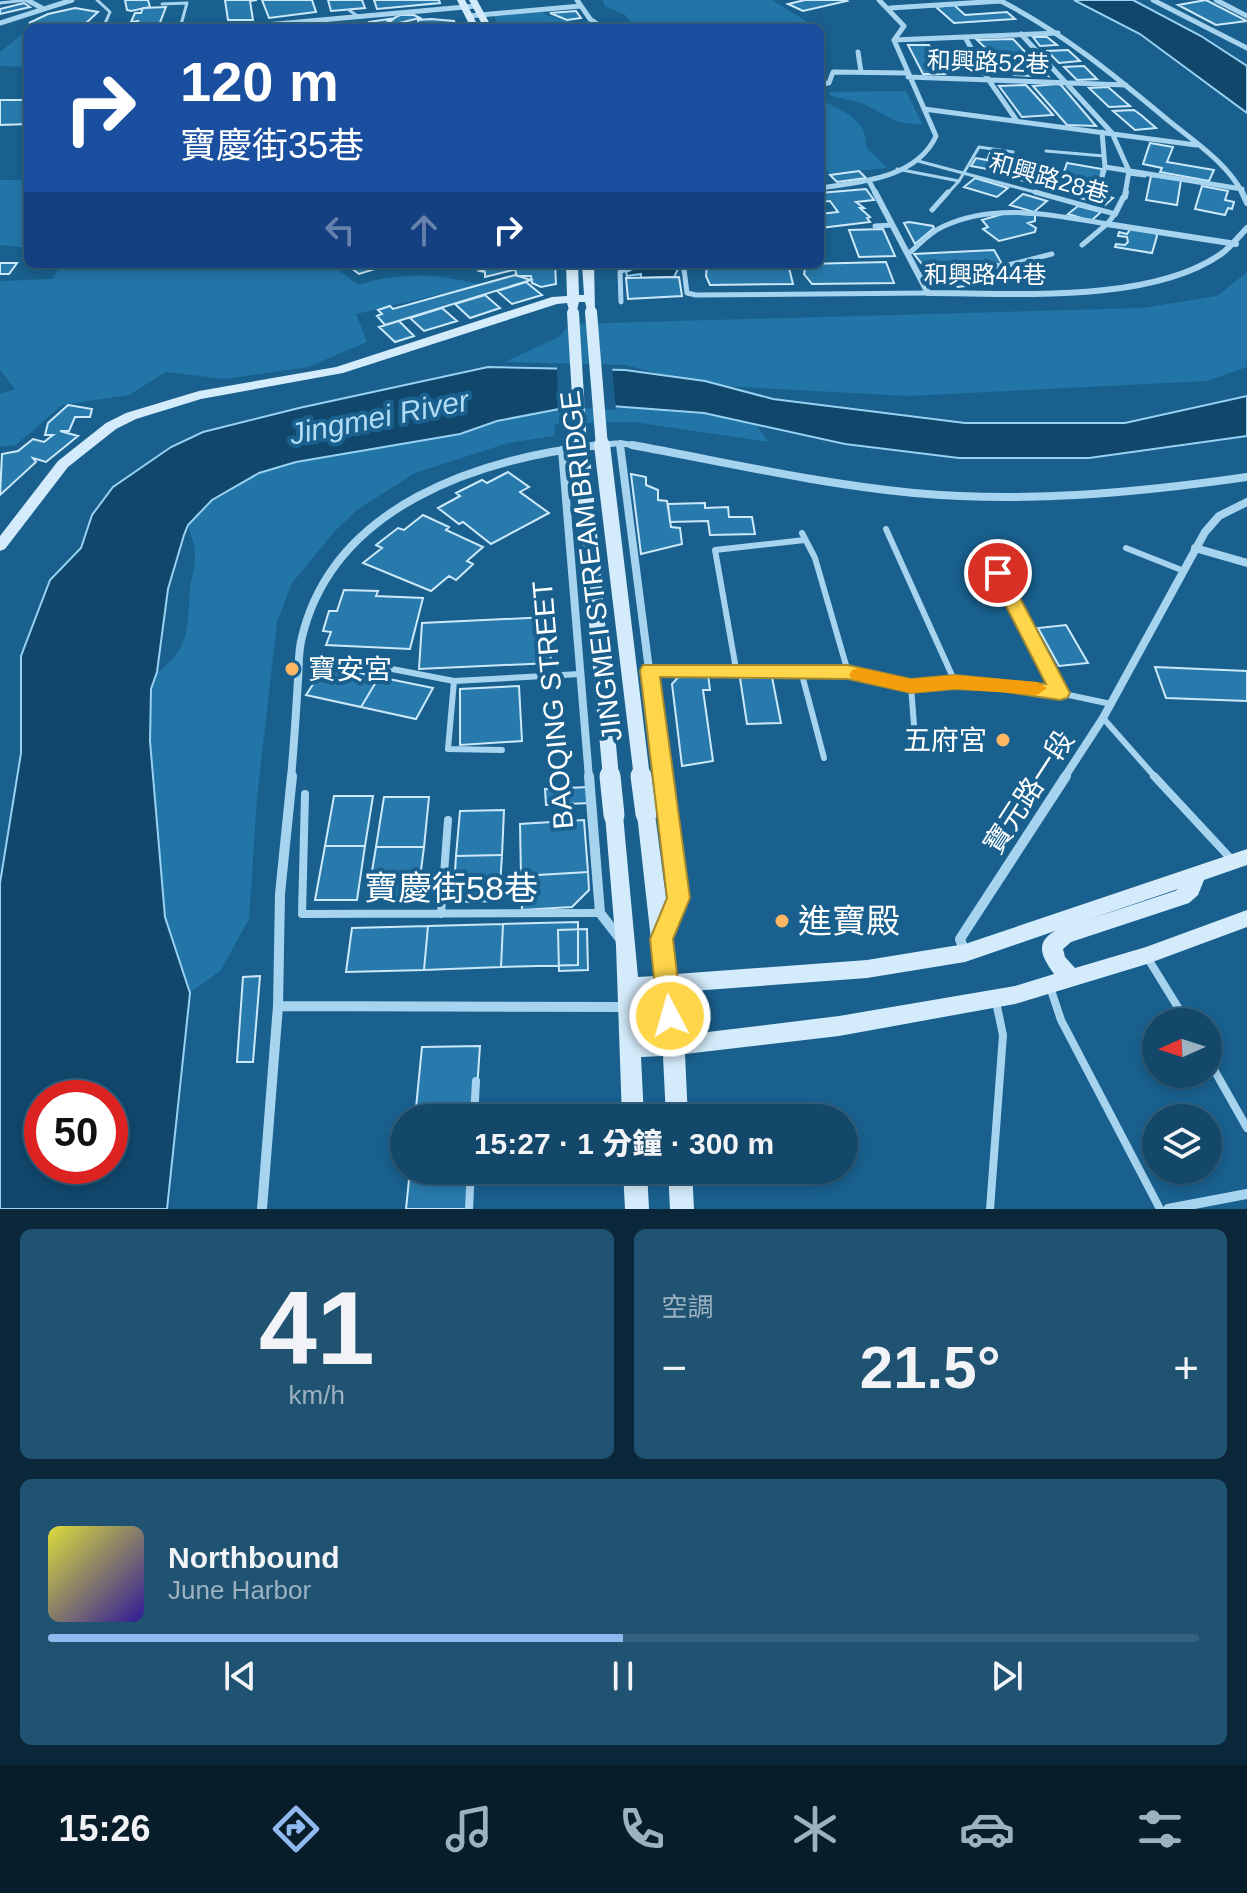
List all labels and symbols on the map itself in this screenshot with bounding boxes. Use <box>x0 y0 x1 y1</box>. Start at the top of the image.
street label: 和興路52巷 <box>926 46 1050 78</box>
street label: 和興路28巷 <box>986 148 1112 208</box>
street label: 和興路44巷 <box>924 261 1046 288</box>
water label: Jingmei River <box>286 383 472 451</box>
street label: JINGMEI STREAM BRIDGE <box>554 389 628 743</box>
pin <box>964 539 1032 607</box>
street label: BAOQING STREET <box>527 580 579 830</box>
place label: 寶安宮 <box>308 654 392 685</box>
marker: 寶安宮 <box>283 660 301 678</box>
place label: 五府宮 <box>903 725 987 756</box>
street label: 寶元路一段 <box>978 725 1080 859</box>
marker: 五府宮 <box>994 731 1012 749</box>
street label: 寶慶街58巷 <box>364 869 538 907</box>
place label: 進寶殿 <box>798 902 900 940</box>
marker: 進寶殿 <box>773 912 791 930</box>
position arrow <box>628 974 712 1058</box>
north arrow <box>1142 1008 1222 1088</box>
speed limit sign: 50 <box>24 1080 128 1184</box>

